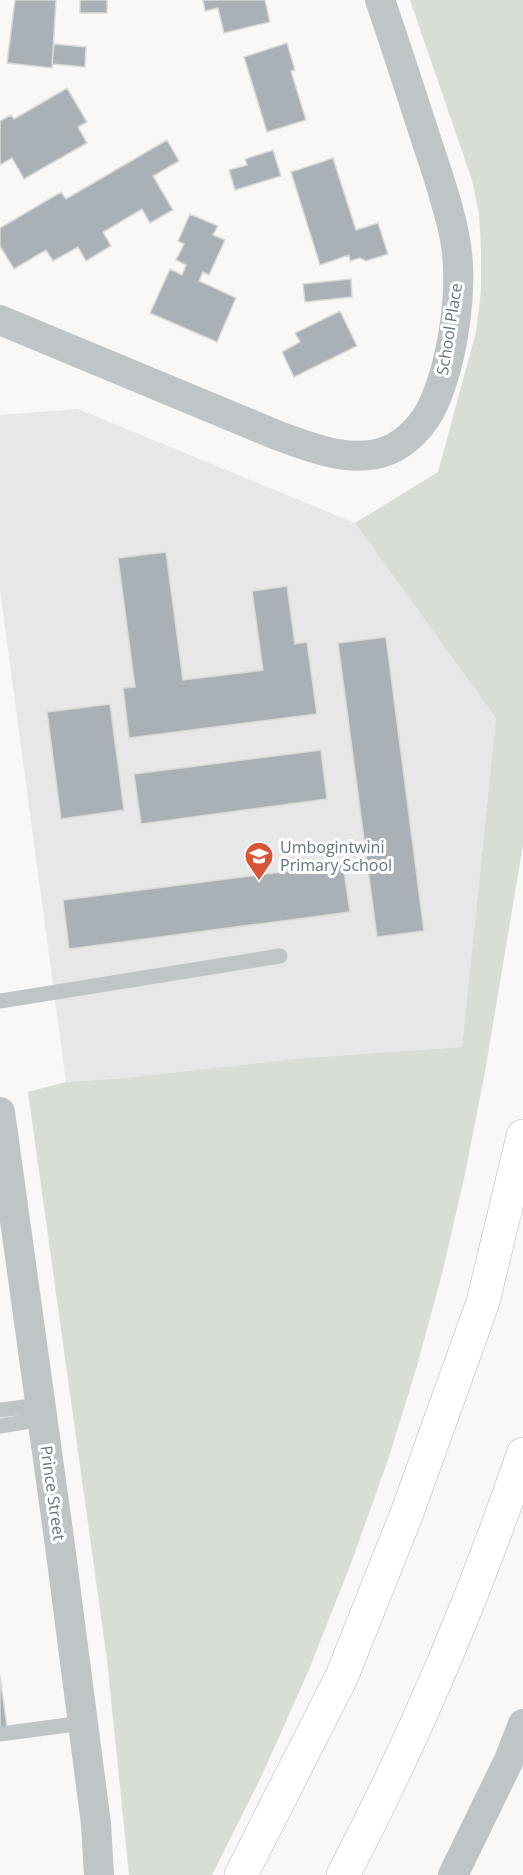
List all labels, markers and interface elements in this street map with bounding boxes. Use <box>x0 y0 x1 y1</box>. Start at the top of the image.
street label: School Place <box>431 281 467 377</box>
place label: Umbogintwini Primary School <box>280 836 392 876</box>
school or university icon: Umbogintwini Primary School <box>243 840 275 882</box>
street label: Prince Street <box>35 1444 71 1542</box>

